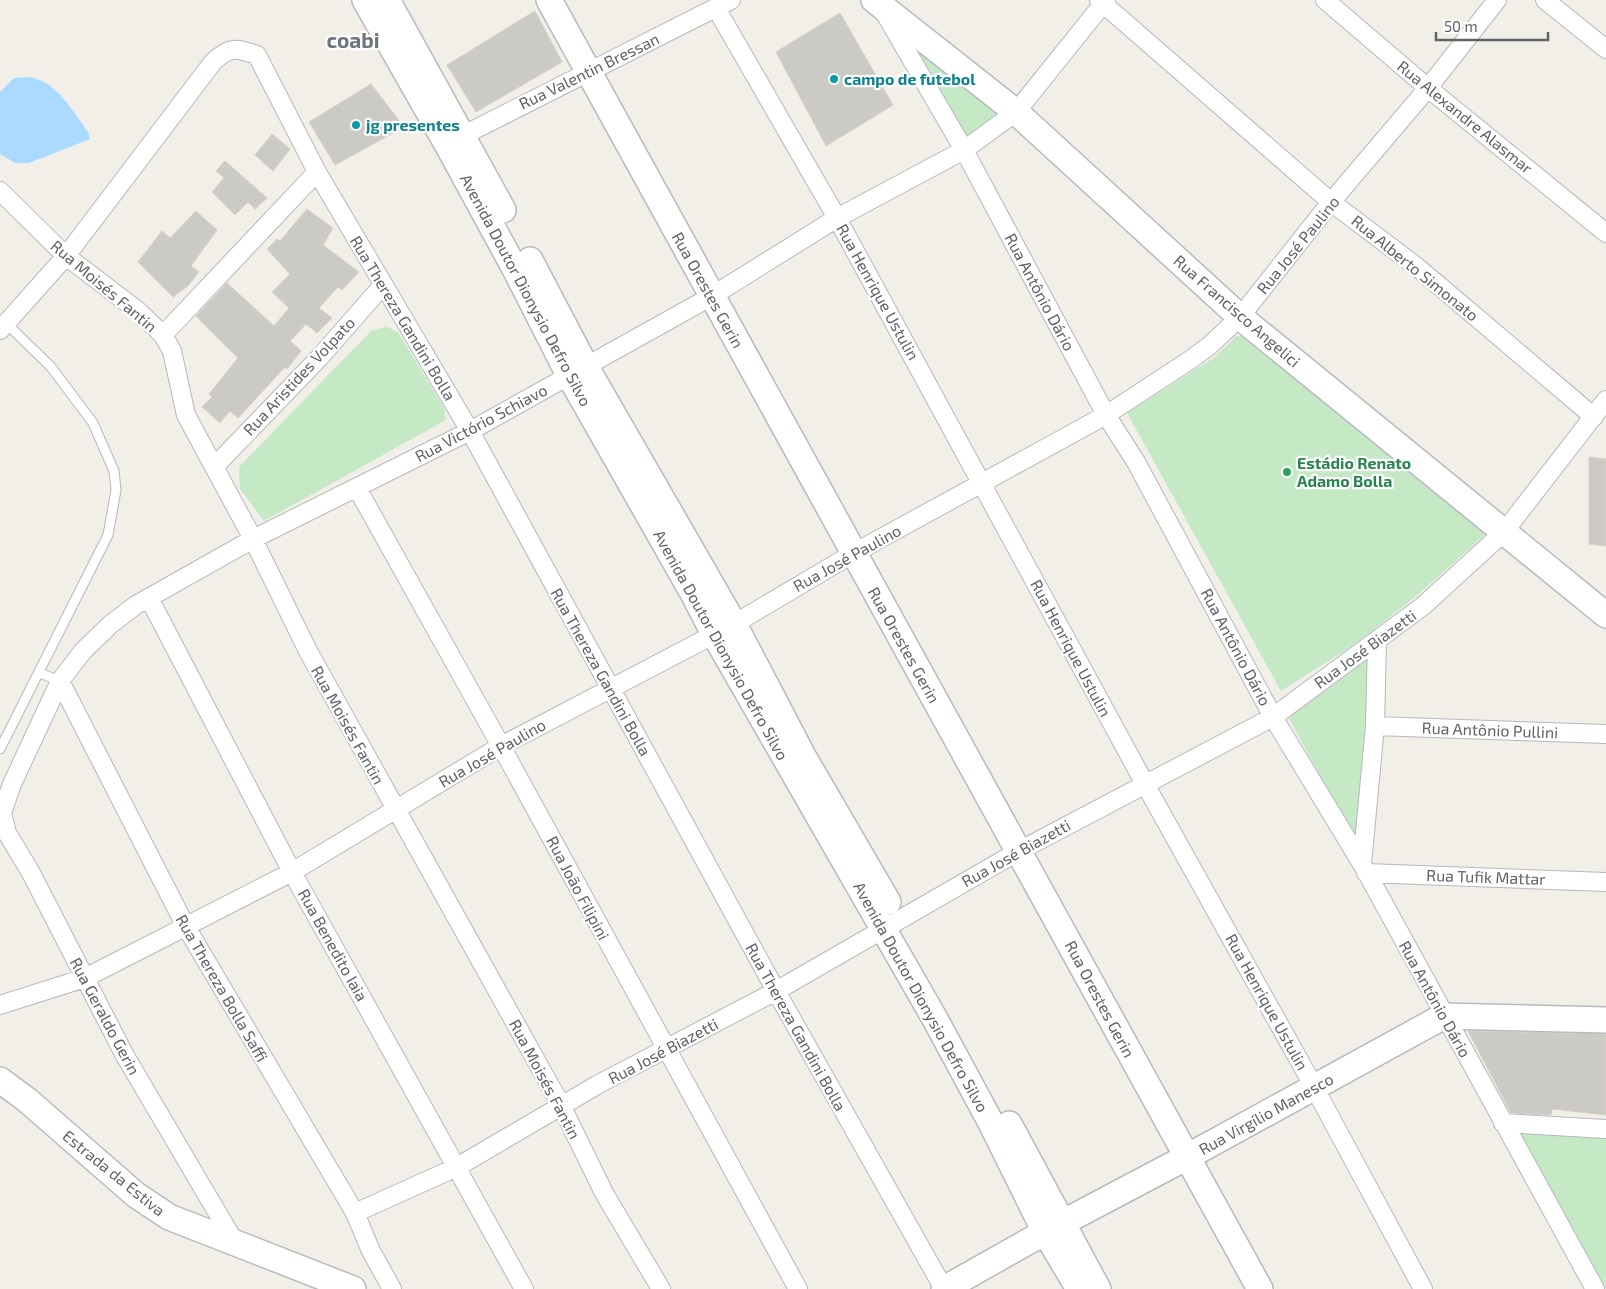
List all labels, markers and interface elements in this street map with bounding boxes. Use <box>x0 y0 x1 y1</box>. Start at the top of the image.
scale bar <box>1436 10 1548 42</box>
text: 50 m <box>1444 17 1478 35</box>
district label: coabi <box>326 27 380 52</box>
street label: Rua Valentin Bressan <box>516 28 662 113</box>
street label: Rua Alexandre Alasmar <box>1394 56 1537 177</box>
place label: campo de futebol <box>844 69 976 88</box>
marker: campo de futebol <box>828 73 840 85</box>
place label: jg presentes <box>366 115 460 134</box>
marker: jg presentes <box>350 119 362 131</box>
street label: Avenida Doutor Dionysio Defro Silvo <box>457 170 596 409</box>
street label: Rua José Paulino <box>1252 192 1343 297</box>
street label: Rua Alberto Simonato <box>1348 211 1483 325</box>
street label: Rua Henrique Ustulin <box>833 220 924 363</box>
street label: Rua Orestes Gerin <box>669 228 748 351</box>
street label: Rua Antônio Dário <box>1001 230 1079 354</box>
street label: Rua Thereza Gandini Bolla <box>347 232 460 404</box>
street label: Rua Moisés Fantin <box>47 236 161 335</box>
street label: Rua Francisco Angelici <box>1170 251 1304 371</box>
street label: Rua Aristides Volpato <box>239 313 358 439</box>
street label: Rua Victório Schiavo <box>411 380 550 465</box>
place label: Estádio Renato Adamo Bolla <box>1297 453 1411 490</box>
marker: Estádio Renato Adamo Bolla <box>1281 466 1293 478</box>
street label: Rua José Paulino <box>790 520 904 595</box>
street label: Avenida Doutor Dionysio Defro Silvo <box>650 526 793 763</box>
street label: Rua Henrique Ustulin <box>1027 576 1116 720</box>
street label: Rua Orestes Gerin <box>865 583 944 706</box>
street label: Rua Thereza Gandini Bolla <box>547 585 656 759</box>
street label: Rua Antônio Dário <box>1197 585 1275 709</box>
street label: Rua José Biazetti <box>1310 605 1419 692</box>
street label: Rua Moisés Fantin <box>308 662 389 787</box>
street label: Rua José Paulino <box>435 714 549 791</box>
street label: Rua Antônio Pullini <box>1421 718 1559 741</box>
street label: Rua José Biazetti <box>958 815 1073 890</box>
street label: Rua João Filipini <box>543 833 614 943</box>
street label: Rua Tufik Mattar <box>1426 865 1547 888</box>
street label: Avenida Doutor Dionysio Defro Silvo <box>850 878 993 1115</box>
street label: Rua Benedito Iaia <box>295 885 372 1004</box>
street label: Rua Thereza Bolla Saffi <box>172 911 272 1065</box>
street label: Rua Henrique Ustulin <box>1222 930 1313 1073</box>
street label: Rua Orestes Gerin <box>1062 937 1139 1060</box>
street label: Rua Antônio Dário <box>1396 937 1475 1060</box>
street label: Rua Thereza Gandini Bolla <box>742 940 851 1114</box>
street label: Rua Geraldo Gerin <box>67 954 144 1078</box>
street label: Rua José Biazetti <box>605 1014 721 1087</box>
street label: Rua Moisés Fantin <box>506 1016 585 1142</box>
street label: Rua Virgílio Manesco <box>1195 1069 1336 1158</box>
street label: Estrada da Estiva <box>59 1126 169 1220</box>

